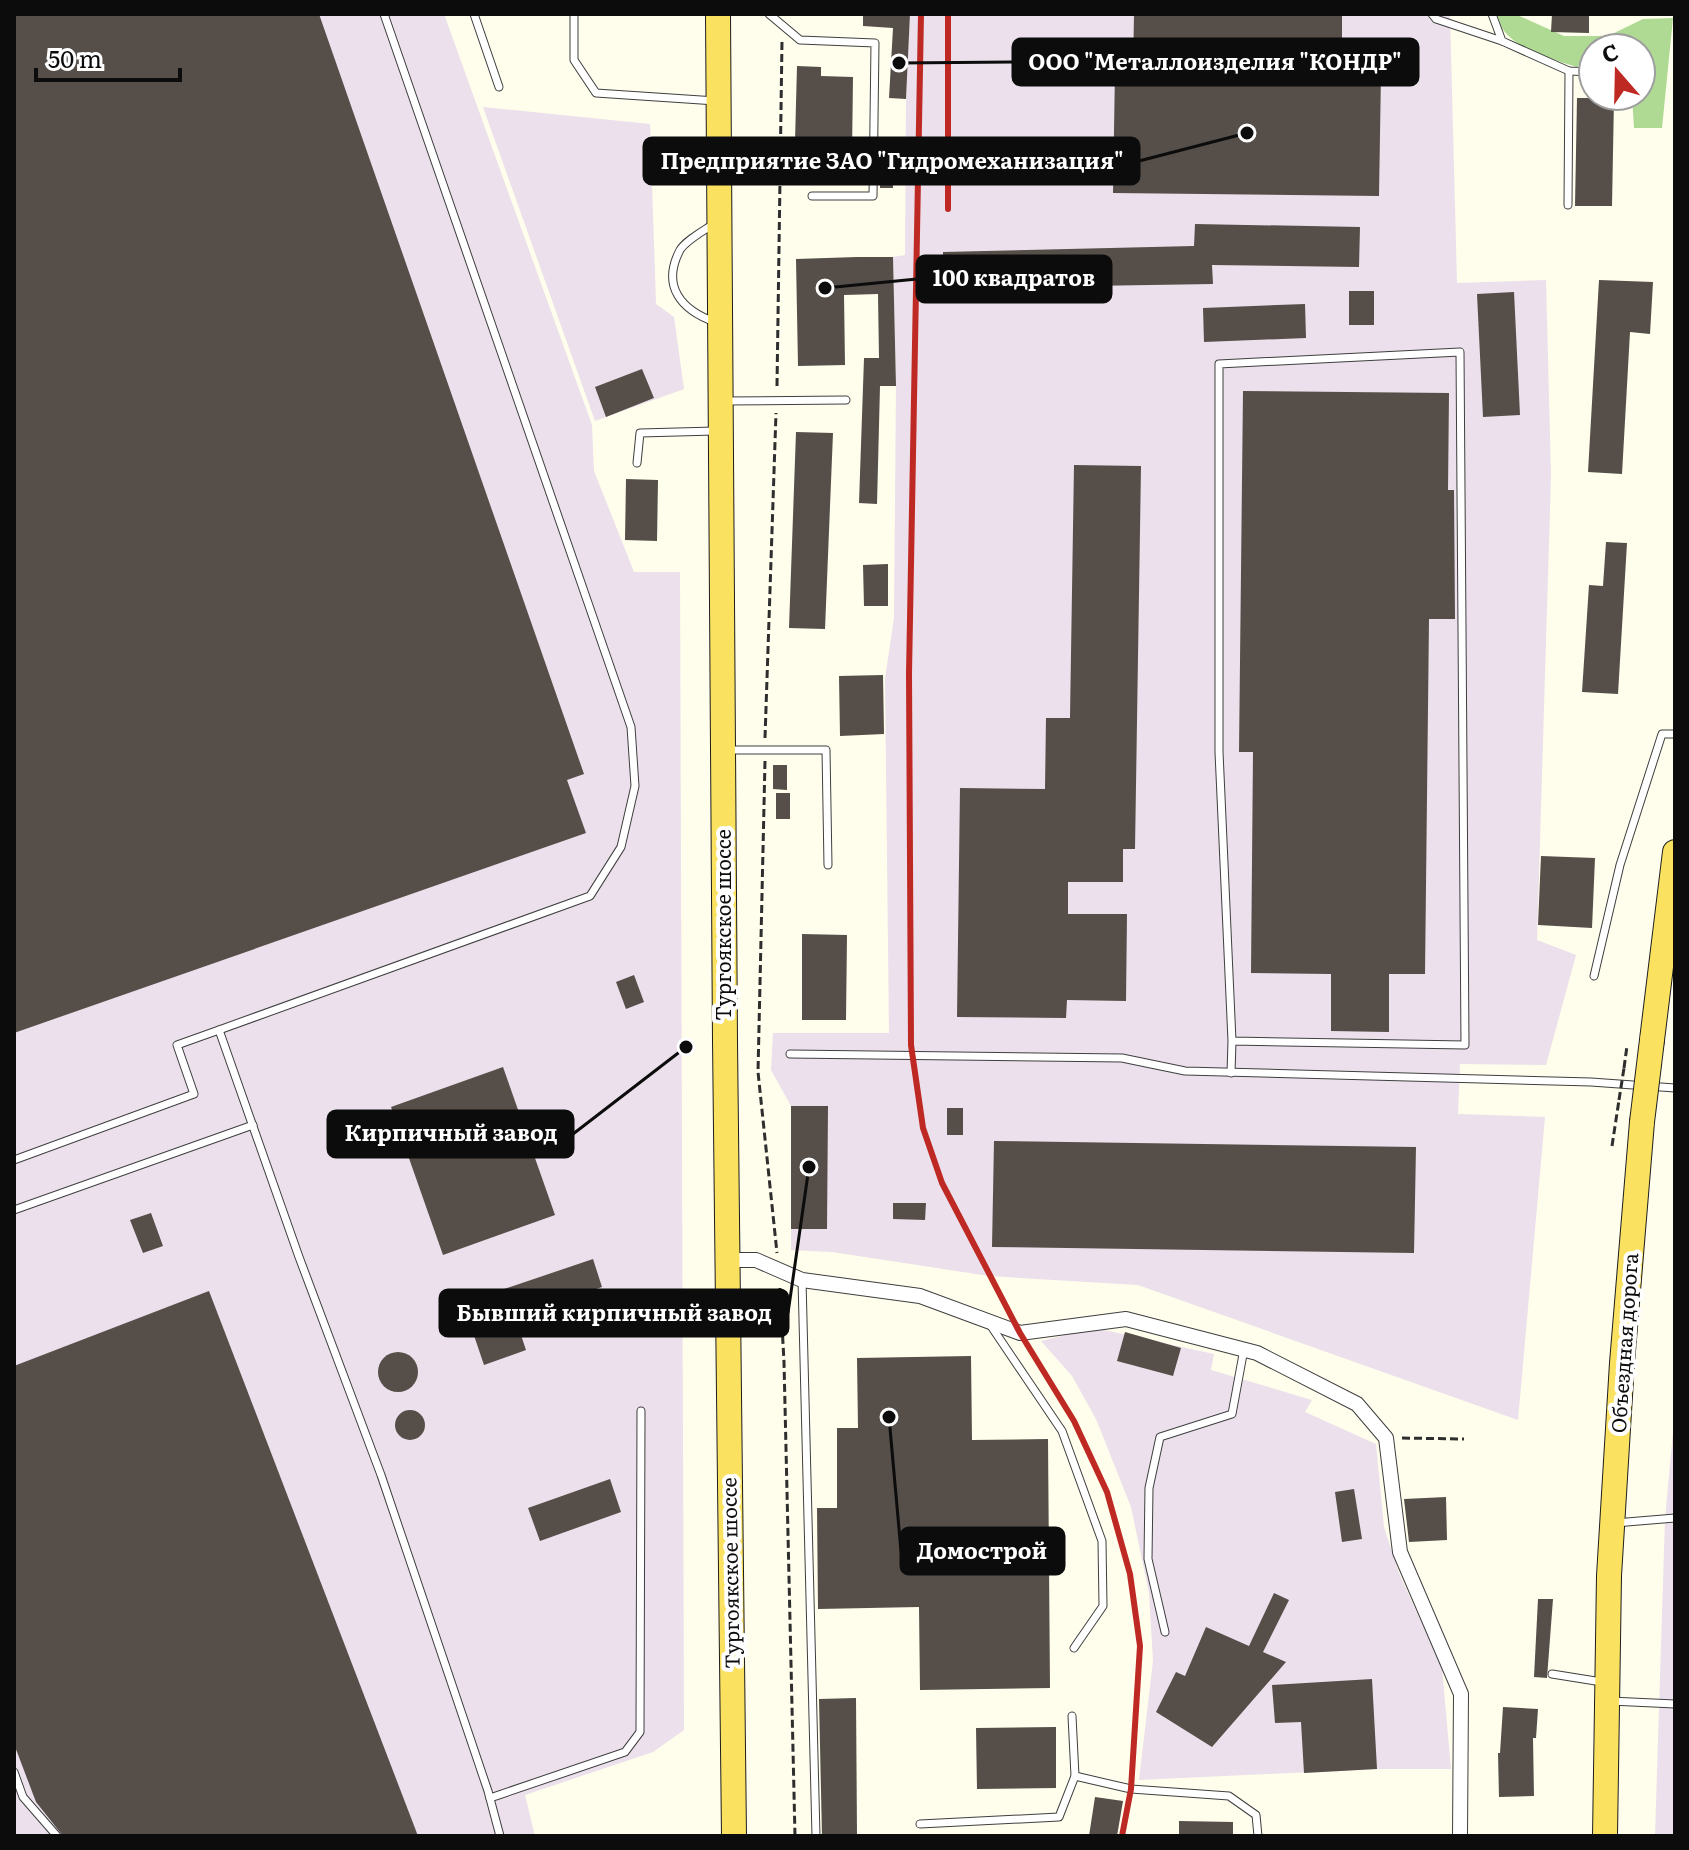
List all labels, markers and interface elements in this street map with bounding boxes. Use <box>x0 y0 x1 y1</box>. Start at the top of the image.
scale bar <box>36 32 180 82</box>
north arrow <box>1577 32 1657 112</box>
text: С <box>1597 34 1623 70</box>
callout: ООО "Металлоизделия "КОНДР" <box>1013 39 1418 85</box>
text: 50 m <box>48 40 102 75</box>
text: ООО "Металлоизделия "КОНДР" <box>1028 44 1402 77</box>
callout: Предприятие ЗАО "Гидромеханизация" <box>644 138 1139 184</box>
text: Предприятие ЗАО "Гидромеханизация" <box>660 143 1124 176</box>
callout: 100 квадратов <box>917 256 1111 302</box>
text: 100 квадратов <box>933 260 1095 293</box>
street label: Тургоякское шоссе <box>707 829 737 1021</box>
callout: Кирпичный завод <box>328 1111 573 1157</box>
text: Кирпичный завод <box>345 1115 557 1148</box>
street label: Объездная дорога <box>1602 1252 1644 1434</box>
callout: Бывший кирпичный завод <box>440 1290 788 1336</box>
text: Бывший кирпичный завод <box>456 1295 772 1328</box>
street label: Тургоякское шоссе <box>712 1477 746 1669</box>
callout: Домострой <box>901 1528 1064 1574</box>
text: Домострой <box>917 1533 1047 1566</box>

